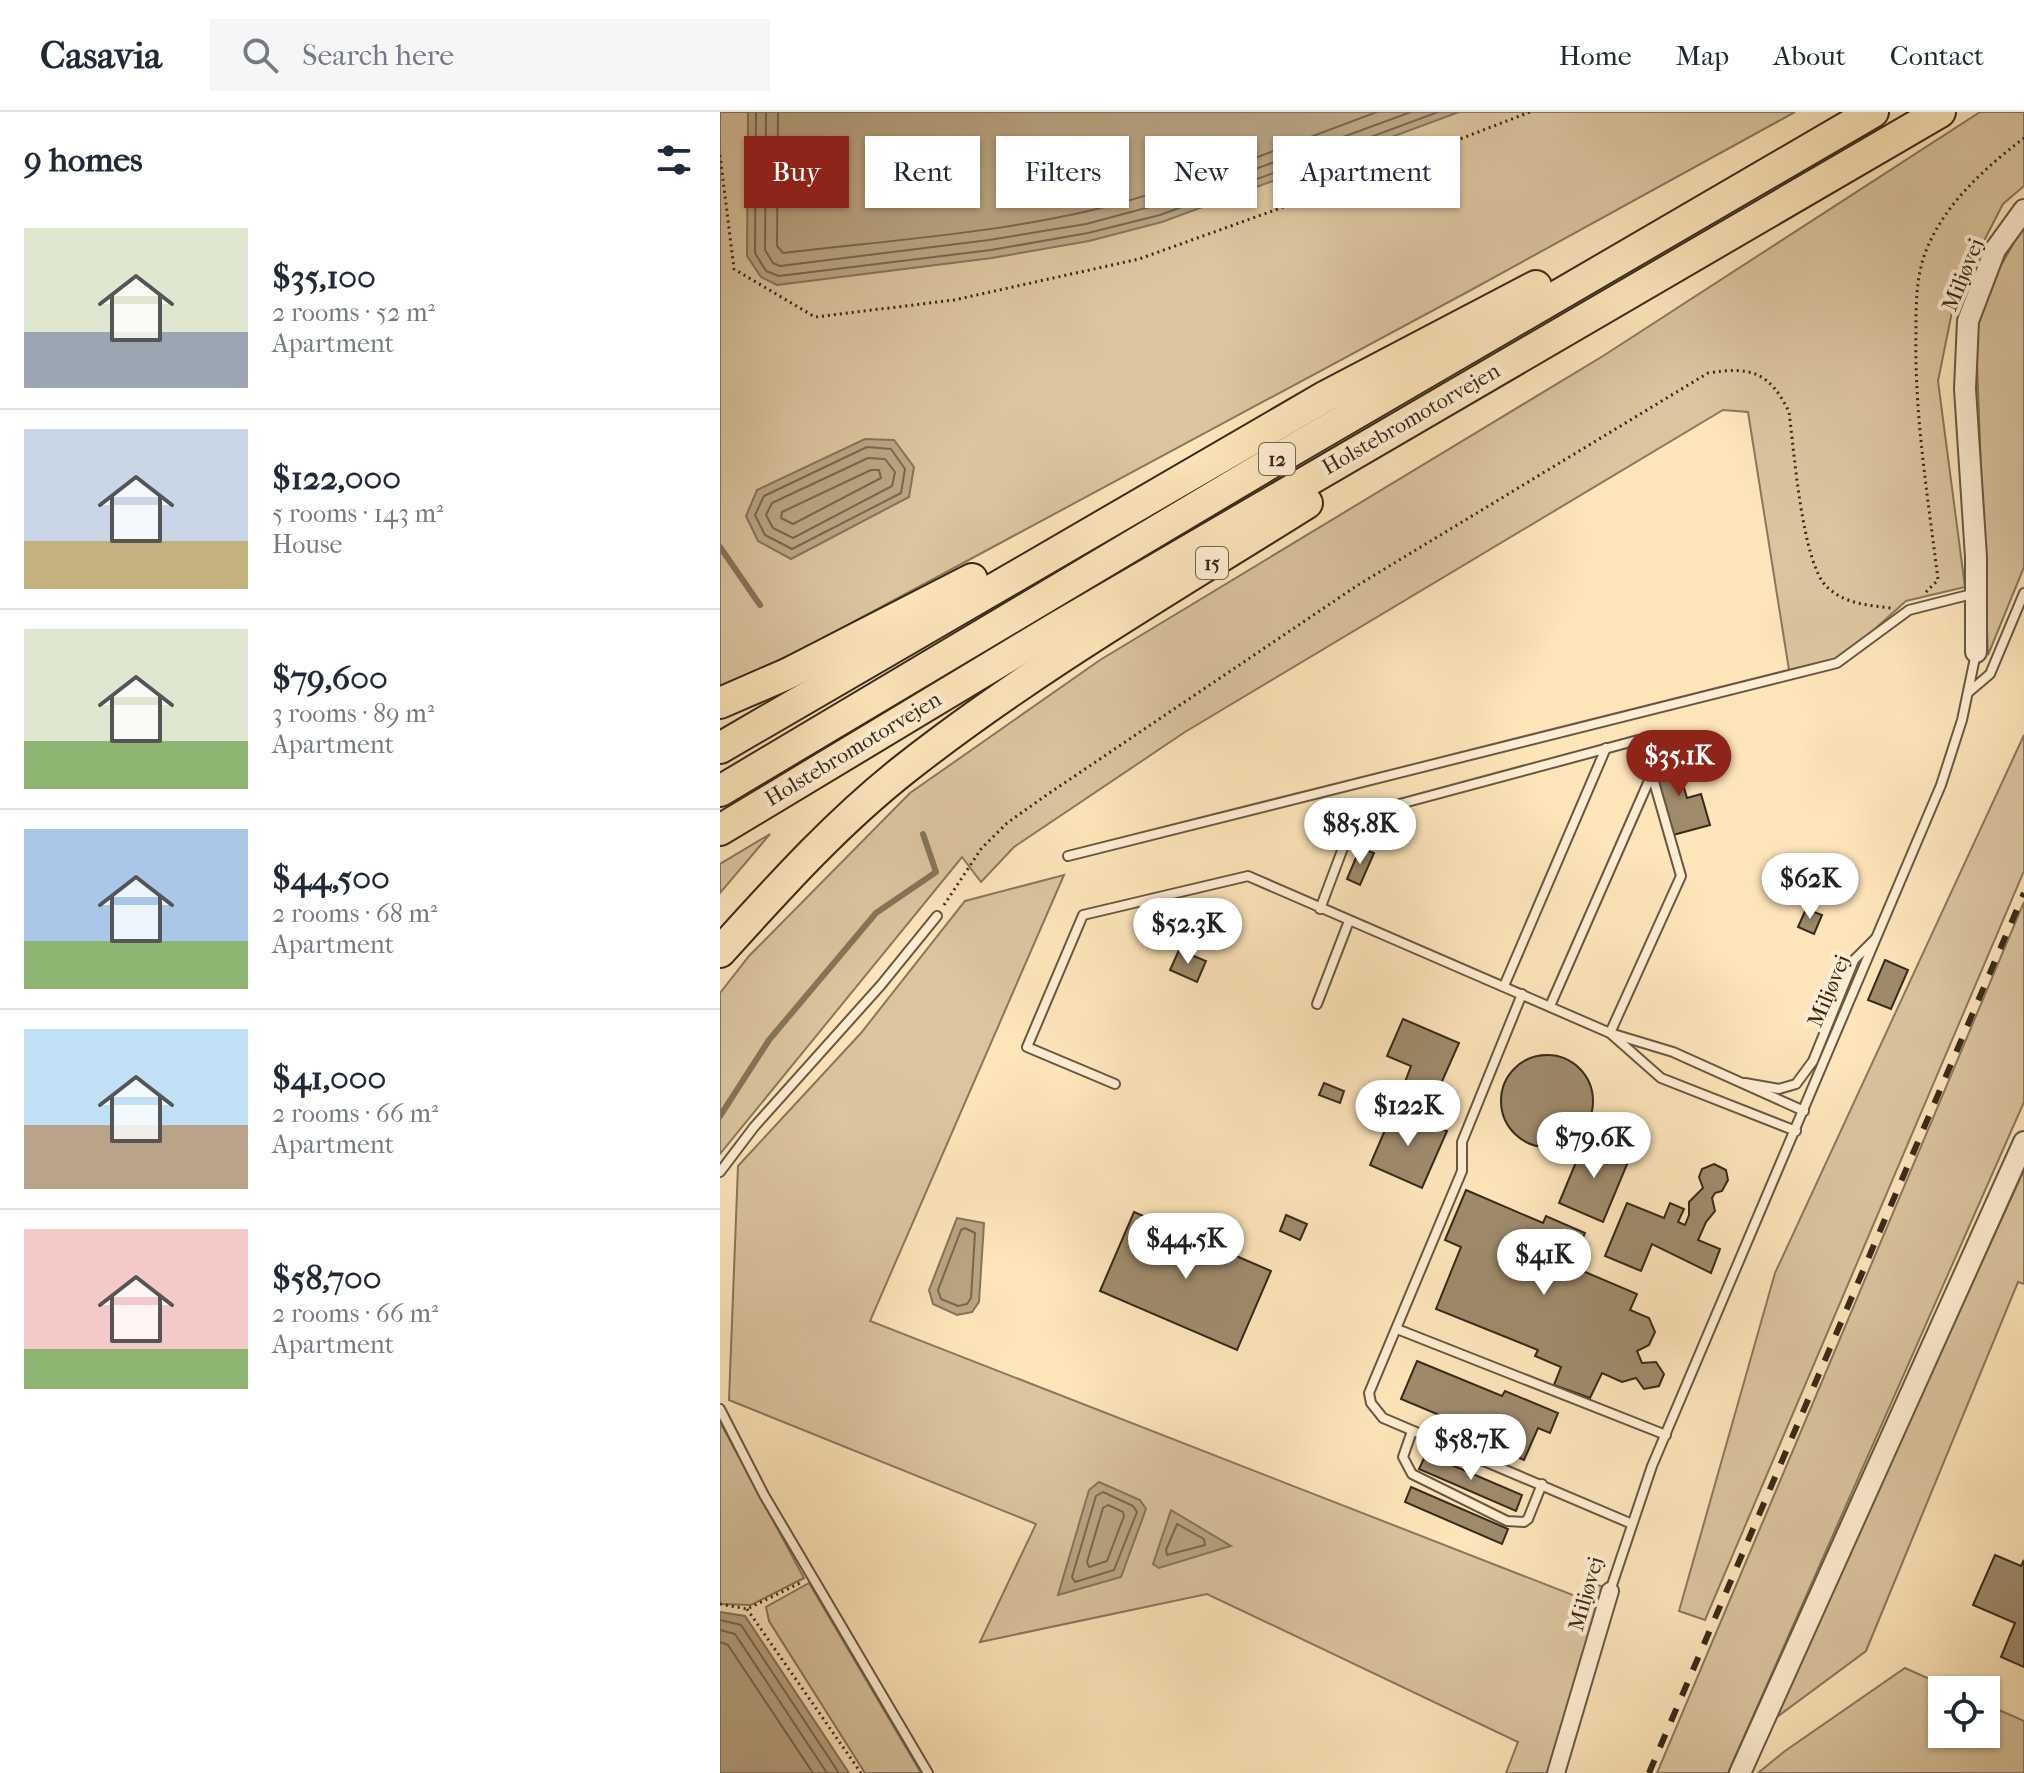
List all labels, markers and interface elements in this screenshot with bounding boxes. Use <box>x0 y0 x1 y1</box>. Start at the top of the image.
search box <box>210 19 770 91</box>
text: Casavia <box>40 33 162 78</box>
icon: search <box>238 33 282 77</box>
text: Search here <box>302 38 454 73</box>
text: Home <box>1559 39 1632 72</box>
text: Map <box>1676 39 1729 72</box>
text: About <box>1773 39 1846 72</box>
text: Contact <box>1890 39 1984 72</box>
chip: Buy <box>744 136 849 208</box>
chip: Rent <box>865 136 980 208</box>
chip: Filters <box>996 136 1129 208</box>
chip: New <box>1145 136 1257 208</box>
chip: Apartment <box>1273 136 1460 208</box>
icon: filters <box>652 138 696 182</box>
text: 9 homes <box>24 140 143 180</box>
street label: Miljøvej <box>1937 235 1989 315</box>
text: $35,100 <box>272 257 376 297</box>
icon: home <box>88 260 184 356</box>
text: 2 rooms · 52 m² <box>272 297 435 328</box>
text: Apartment <box>272 328 394 359</box>
street label: Holstebromotorvejen <box>1318 357 1505 480</box>
road number: 12 <box>1259 443 1295 475</box>
text: $122,000 <box>272 458 401 498</box>
icon: home <box>88 461 184 557</box>
text: 5 rooms · 143 m² <box>272 498 443 529</box>
text: House <box>272 529 342 560</box>
road number: 15 <box>1196 547 1228 579</box>
text: $79,600 <box>272 658 388 698</box>
icon: home <box>88 661 184 757</box>
street label: Holstebromotorvejen <box>760 686 946 812</box>
text: 3 rooms · 89 m² <box>272 698 434 729</box>
text: Apartment <box>272 729 394 760</box>
pin: $35.1K <box>1614 730 1744 798</box>
text: $35.1K <box>1644 740 1714 771</box>
pin: $85.8K <box>1295 798 1425 866</box>
text: $85.8K <box>1322 808 1398 839</box>
pin: $62K <box>1763 853 1857 921</box>
text: $44,500 <box>272 858 390 898</box>
icon: home <box>88 861 184 957</box>
text: $62K <box>1780 863 1840 894</box>
text: 2 rooms · 68 m² <box>272 898 437 929</box>
pin: $52.3K <box>1123 898 1253 966</box>
text: $52.3K <box>1151 908 1225 939</box>
text: Apartment <box>272 929 394 960</box>
street label: Miljøvej <box>1802 951 1856 1031</box>
text: $41,000 <box>272 1058 386 1098</box>
icon: home <box>88 1061 184 1157</box>
pin: $122K <box>1352 1080 1464 1148</box>
text: $122K <box>1373 1090 1443 1121</box>
text: 2 rooms · 66 m² <box>272 1098 438 1129</box>
pin: $79.6K <box>1529 1112 1659 1180</box>
text: $79.6K <box>1555 1122 1633 1153</box>
text: Apartment <box>272 1129 394 1160</box>
pin: $44.5K <box>1121 1213 1251 1281</box>
text: $44.5K <box>1146 1223 1226 1254</box>
pin: $41K <box>1497 1229 1591 1297</box>
text: $41K <box>1515 1239 1573 1270</box>
text: $58,700 <box>272 1258 381 1298</box>
icon: home <box>88 1261 184 1357</box>
text: 2 rooms · 66 m² <box>272 1298 438 1329</box>
text: Apartment <box>272 1329 394 1360</box>
pin: $58.7K <box>1406 1414 1536 1482</box>
text: $58.7K <box>1434 1424 1508 1455</box>
street label: Miljøvej <box>1563 1554 1609 1634</box>
map controls <box>1928 1676 2000 1748</box>
button: locate <box>1928 1676 2000 1748</box>

